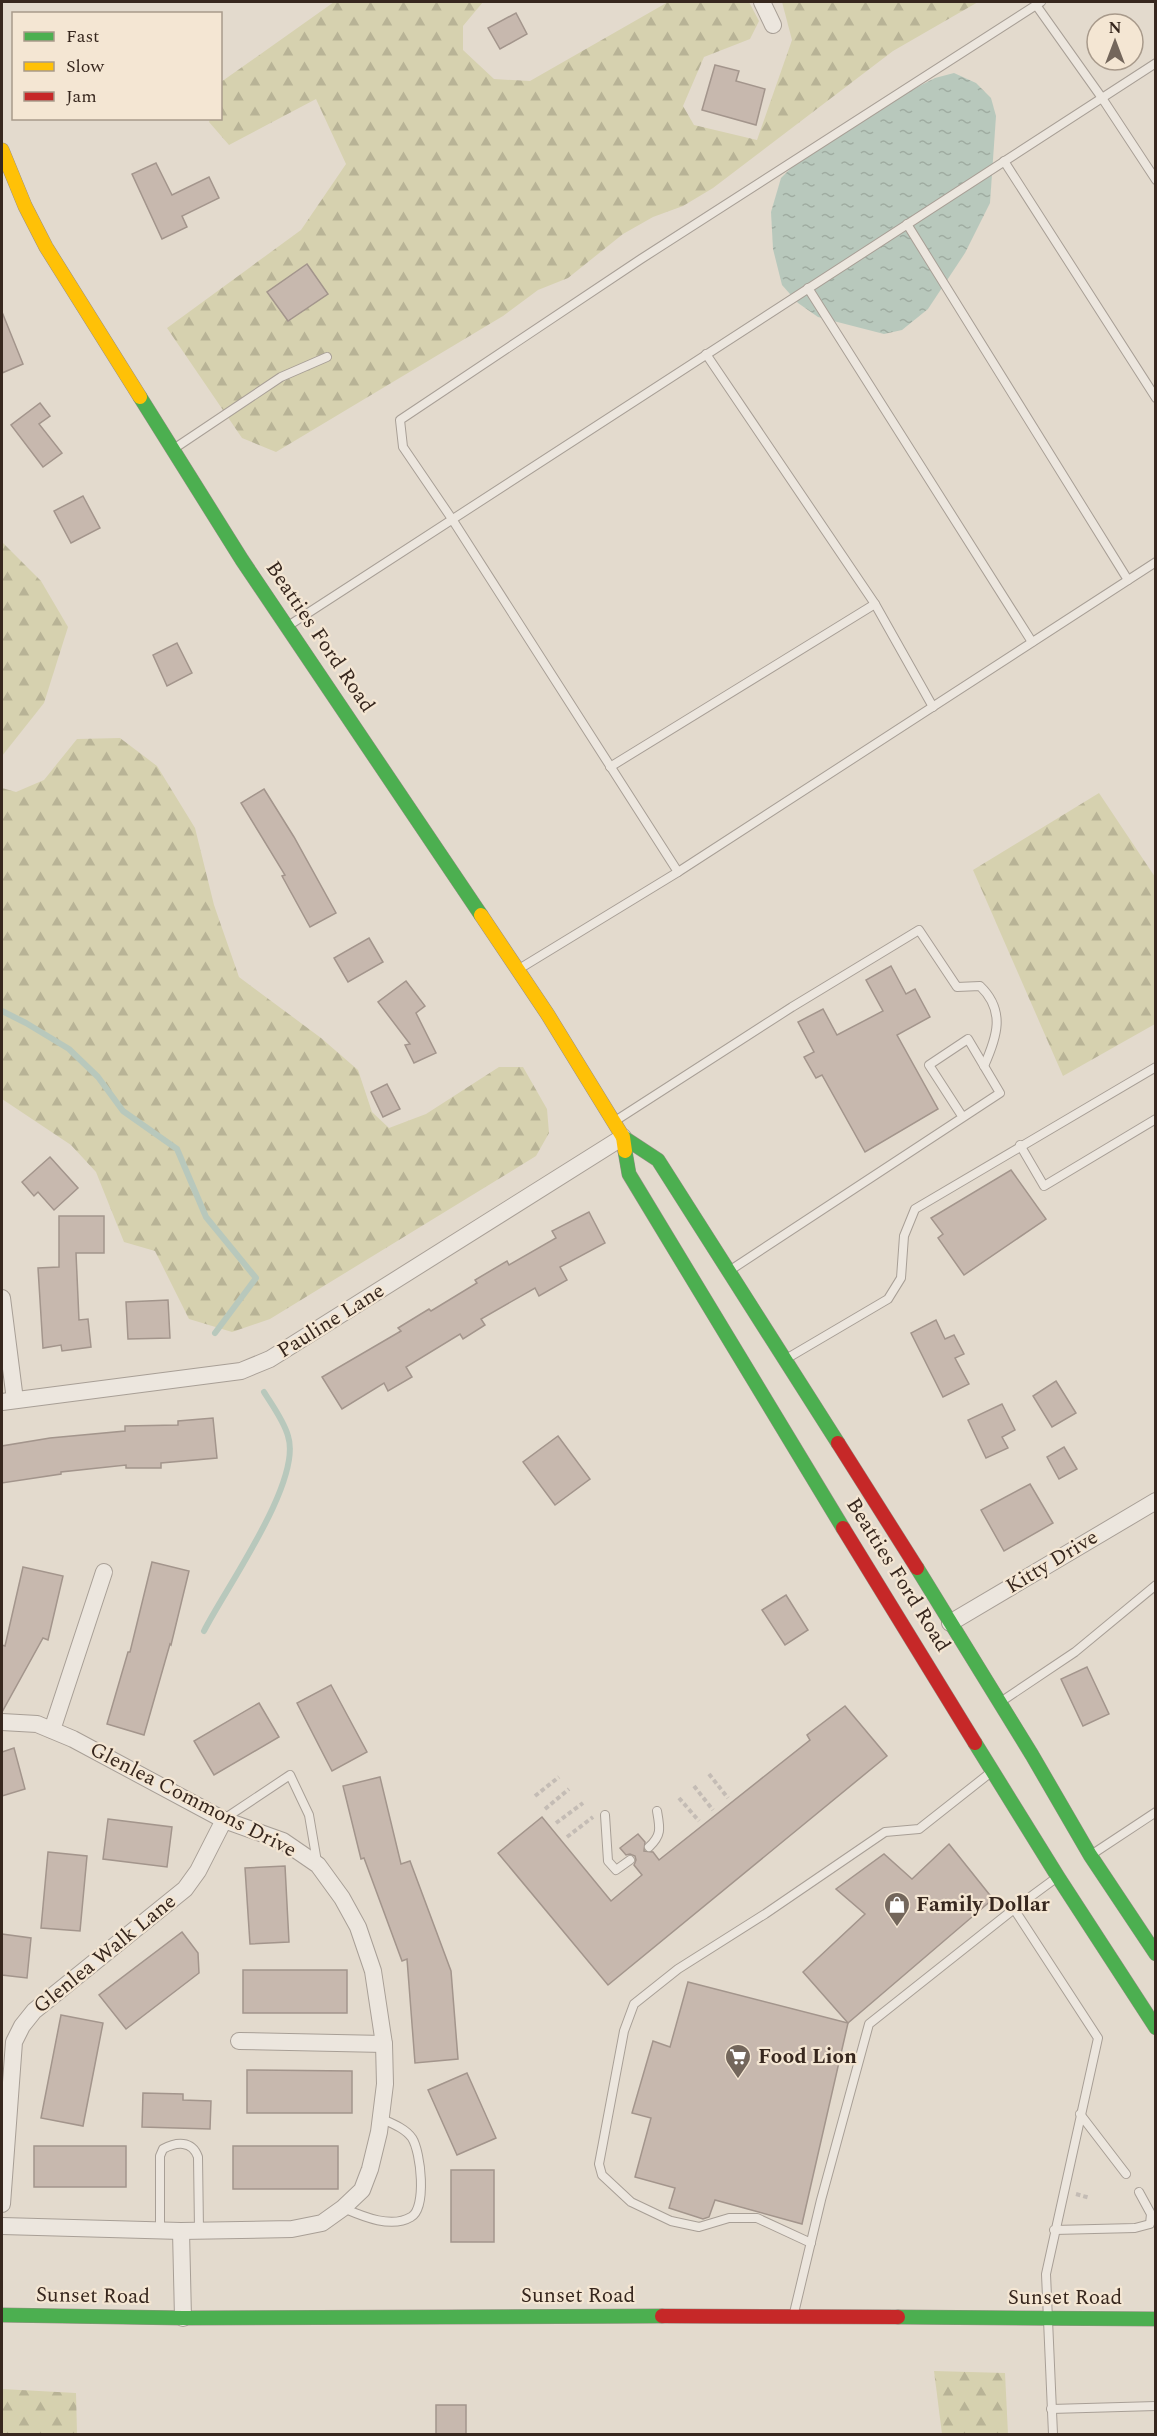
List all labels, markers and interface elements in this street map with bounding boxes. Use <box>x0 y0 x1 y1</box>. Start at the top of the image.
legend <box>12 12 222 120</box>
north arrow <box>1085 12 1145 72</box>
text: N <box>1108 16 1122 40</box>
text: Fast <box>66 23 99 50</box>
text: Slow <box>66 53 105 80</box>
text: Jam <box>66 83 97 110</box>
street label: Beatties Ford Road <box>257 555 383 719</box>
street label: Pauline Lane <box>271 1275 391 1367</box>
street label: Beatties Ford Road <box>838 1492 958 1658</box>
street label: Kitty Drive <box>1000 1522 1104 1602</box>
street label: Glenlea Commons Drive <box>84 1734 302 1866</box>
street label: Glenlea Walk Lane <box>27 1886 183 2022</box>
place label: Family Dollar <box>916 1889 1050 1921</box>
shop icon: Family Dollar <box>882 1890 912 1928</box>
place label: Food Lion <box>758 2041 857 2073</box>
supermarket icon: Food Lion <box>723 2042 753 2080</box>
street label: Sunset Road <box>36 2279 150 2313</box>
street label: Sunset Road <box>521 2280 635 2312</box>
street label: Sunset Road <box>1008 2282 1122 2314</box>

